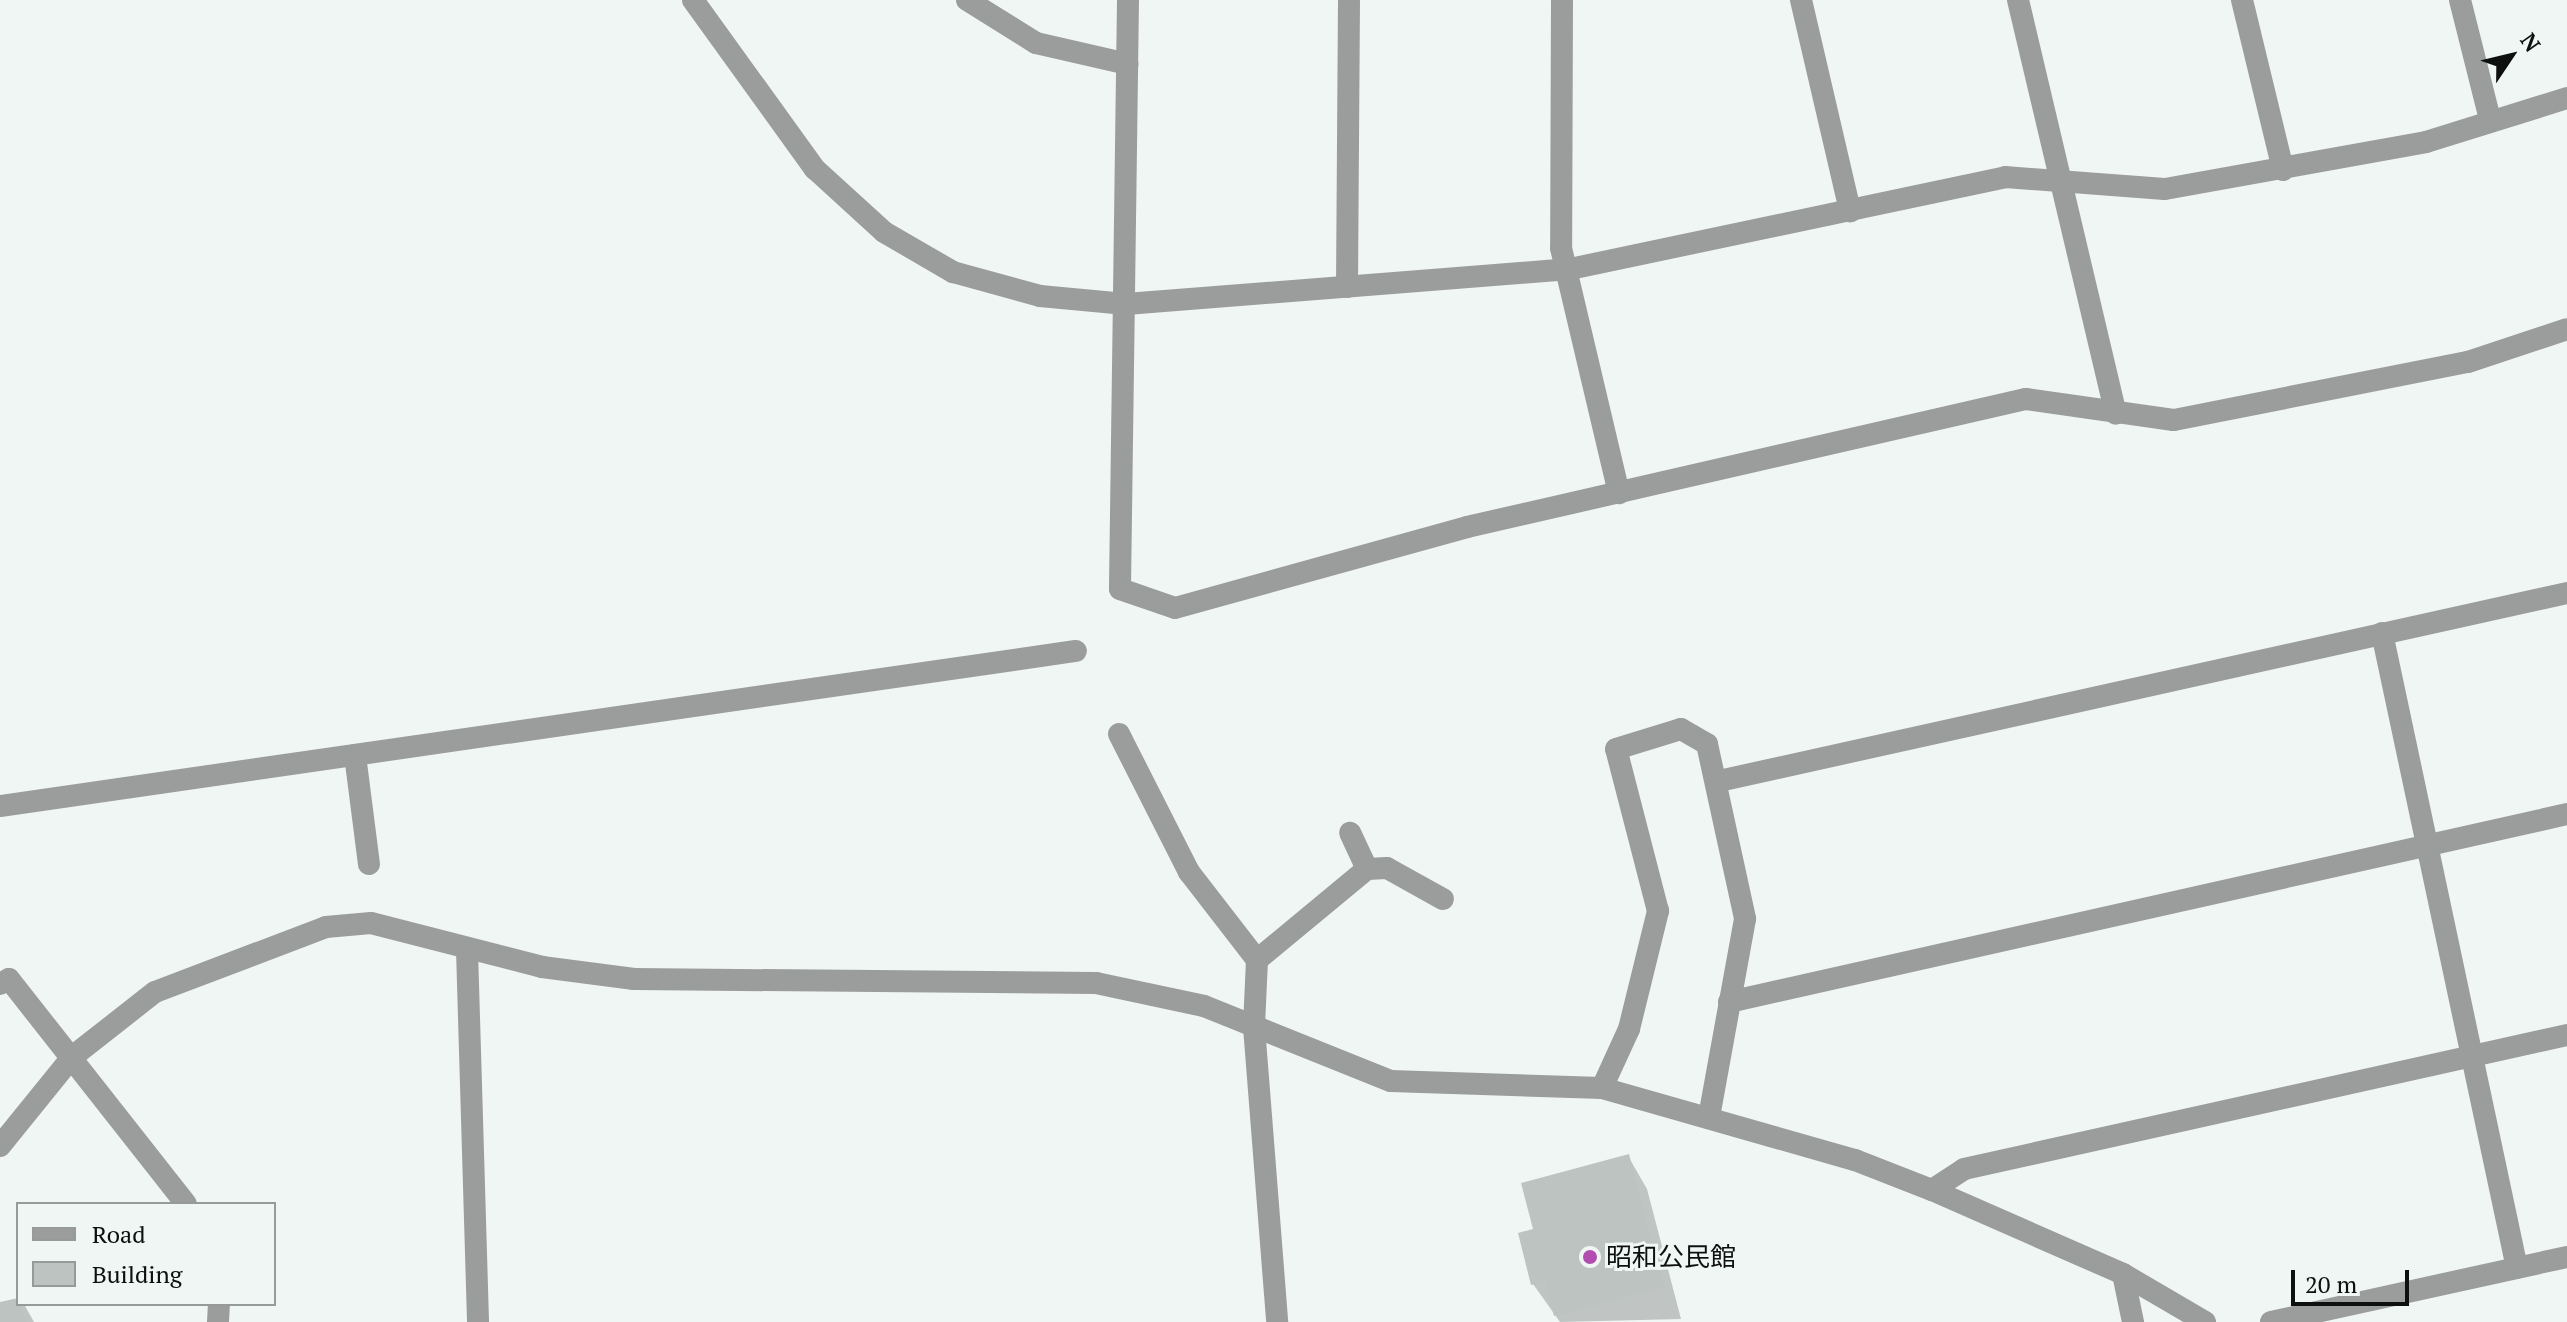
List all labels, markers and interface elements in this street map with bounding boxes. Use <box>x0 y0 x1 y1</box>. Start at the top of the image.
north arrow <box>2471 16 2551 96</box>
text: N <box>2514 27 2548 57</box>
legend <box>16 1202 276 1306</box>
text: Road <box>92 1218 146 1250</box>
place label: 昭和公民館 <box>1606 1241 1736 1273</box>
marker: 昭和公民館 <box>1581 1248 1599 1266</box>
scale bar <box>2295 1254 2413 1304</box>
text: Building <box>92 1258 182 1290</box>
text: 20 m <box>2305 1268 2357 1300</box>

